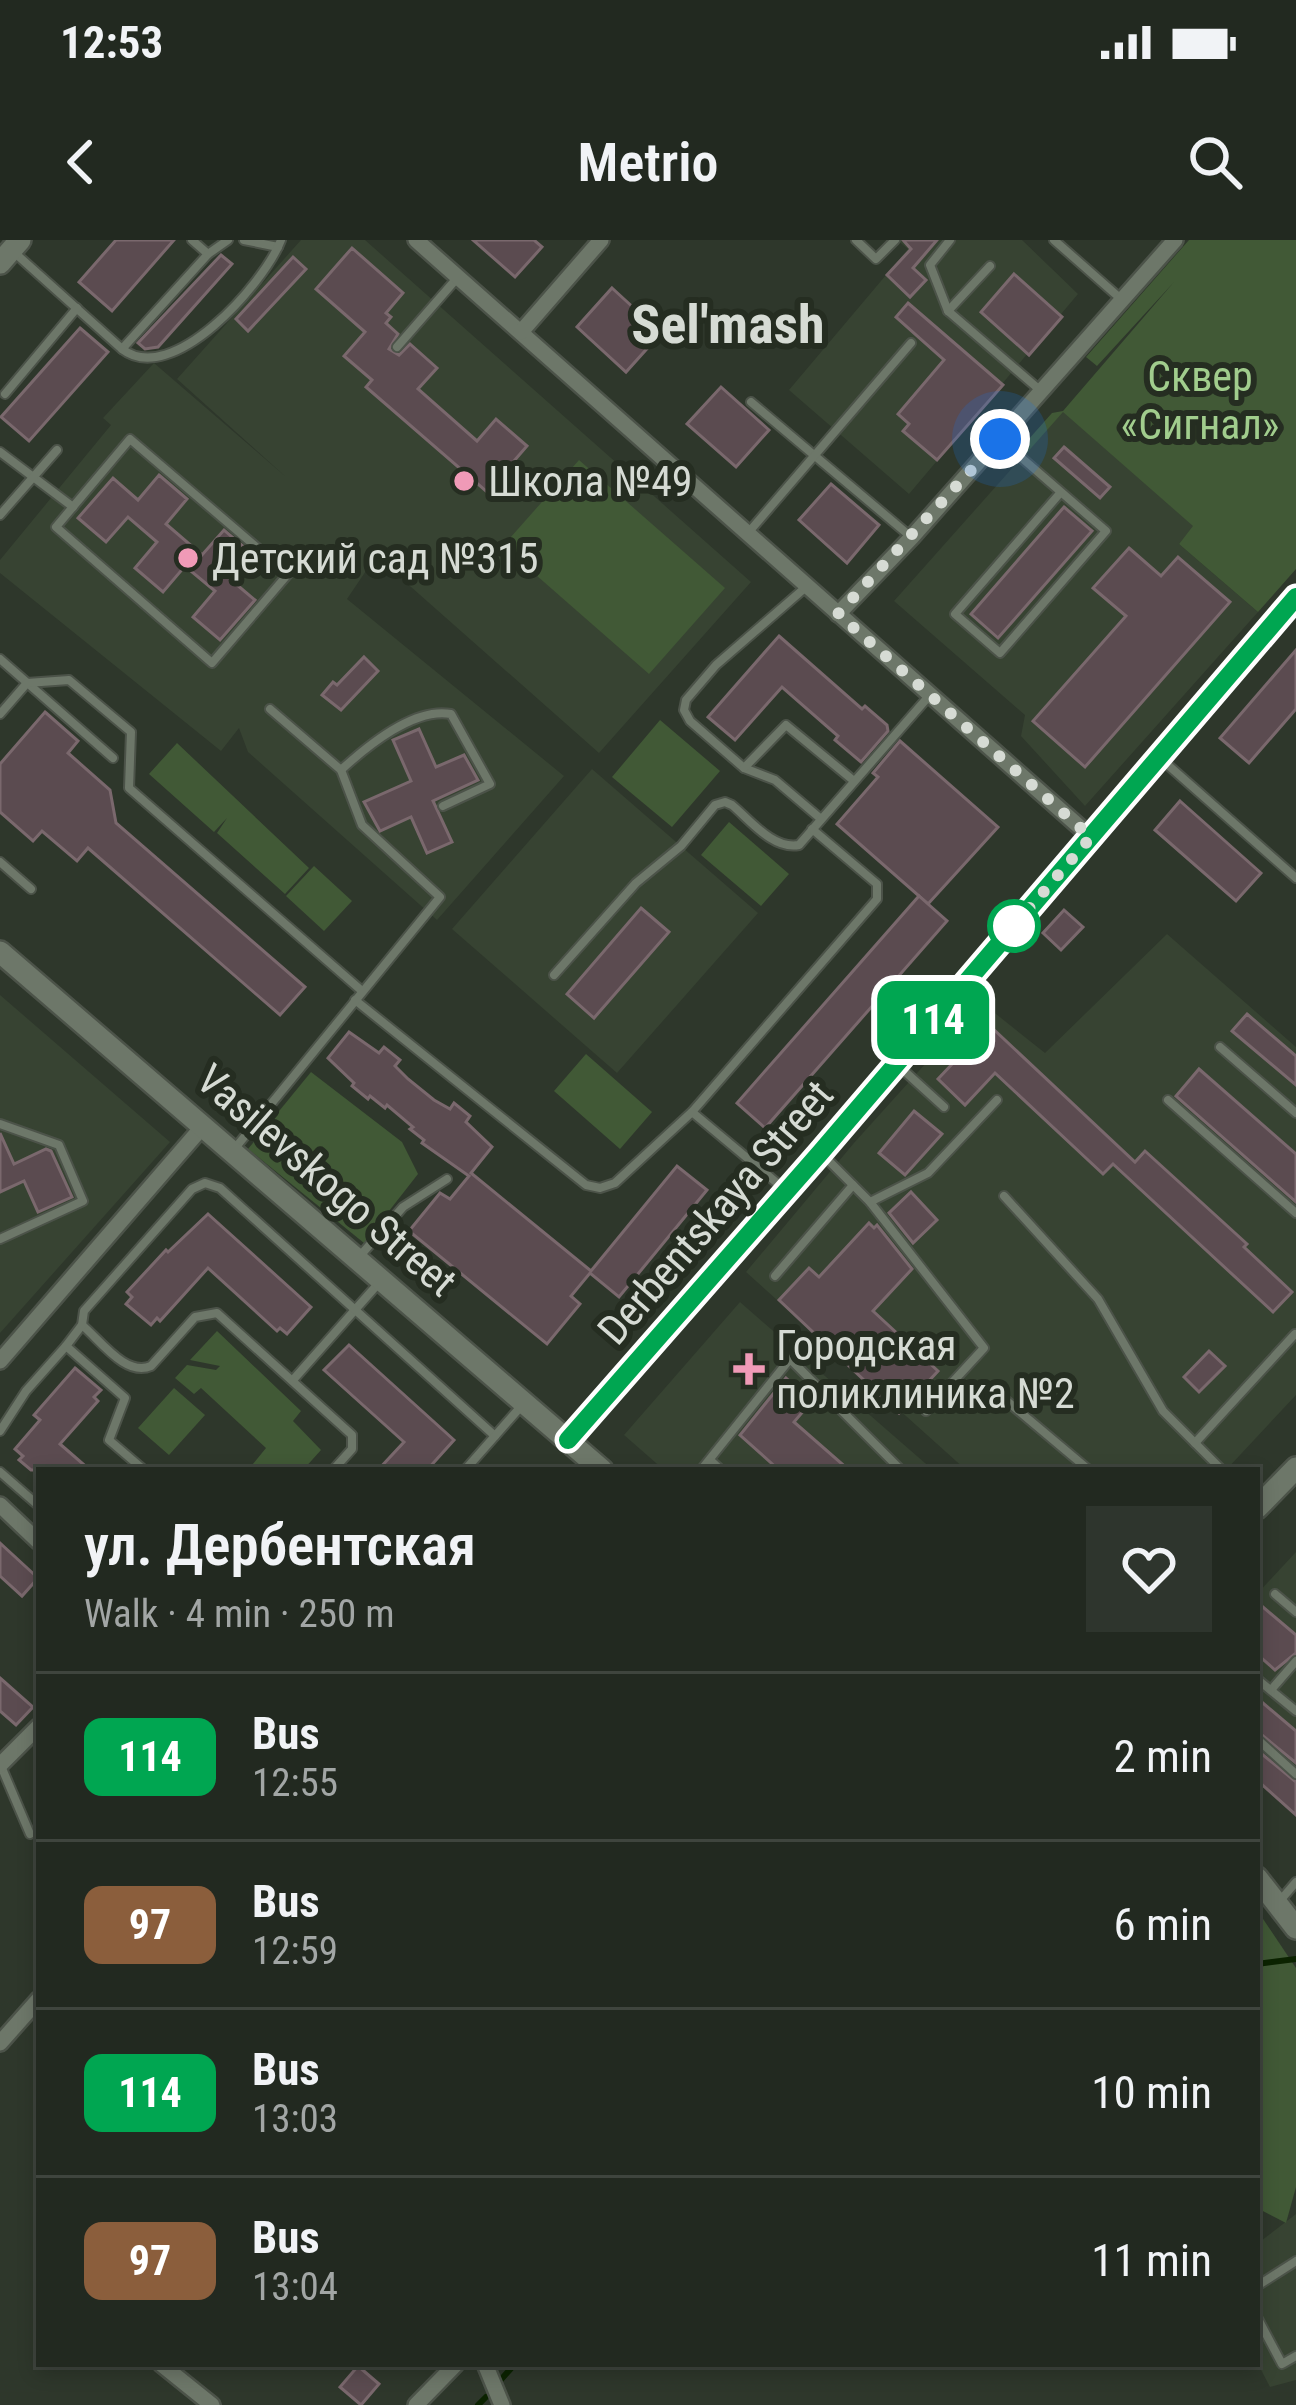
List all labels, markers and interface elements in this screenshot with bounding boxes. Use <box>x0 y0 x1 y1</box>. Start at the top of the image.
text: 12:53 <box>60 16 163 69</box>
icon: back <box>48 129 114 195</box>
icon: search <box>1182 129 1248 195</box>
text: Metrio <box>578 131 718 194</box>
district label: Sel'mash <box>631 293 825 356</box>
park label: Сквер «Сигнал» <box>1121 352 1279 449</box>
your location <box>970 409 1030 469</box>
place label: Школа №49 <box>488 457 693 506</box>
marker: Школа №49 <box>451 468 477 494</box>
place label: Детский сад №315 <box>212 534 539 583</box>
marker: Детский сад №315 <box>175 545 201 571</box>
unlabelled marker <box>989 901 1039 951</box>
line badge: 114 <box>864 981 1002 1059</box>
text: 114 <box>901 995 965 1044</box>
street label: Vasilevskogo Street <box>187 1054 466 1306</box>
street label: Derbentskaya Street <box>588 1071 843 1354</box>
place label: Городская поликлиника №2 <box>776 1321 1075 1418</box>
marker: Городская поликлиника №2 <box>733 1353 765 1385</box>
button: heart <box>1086 1506 1212 1632</box>
text: ул. Дербентская <box>84 1512 476 1579</box>
text: Walk · 4 min · 250 m <box>84 1591 395 1637</box>
text: Bus <box>252 1707 320 1760</box>
text: 2 min <box>1113 1730 1212 1783</box>
text: 114 <box>118 1732 182 1781</box>
text: 12:55 <box>252 1760 338 1806</box>
text: Bus <box>252 1875 320 1928</box>
text: 6 min <box>1113 1898 1212 1951</box>
text: 97 <box>129 1900 171 1949</box>
text: 12:59 <box>252 1928 338 1974</box>
text: Bus <box>252 2043 320 2096</box>
text: 10 min <box>1091 2066 1212 2119</box>
text: 114 <box>118 2068 182 2117</box>
text: 13:03 <box>252 2096 338 2142</box>
text: Bus <box>252 2211 320 2264</box>
text: 11 min <box>1091 2234 1212 2287</box>
text: 97 <box>129 2236 171 2285</box>
text: 13:04 <box>252 2264 338 2310</box>

